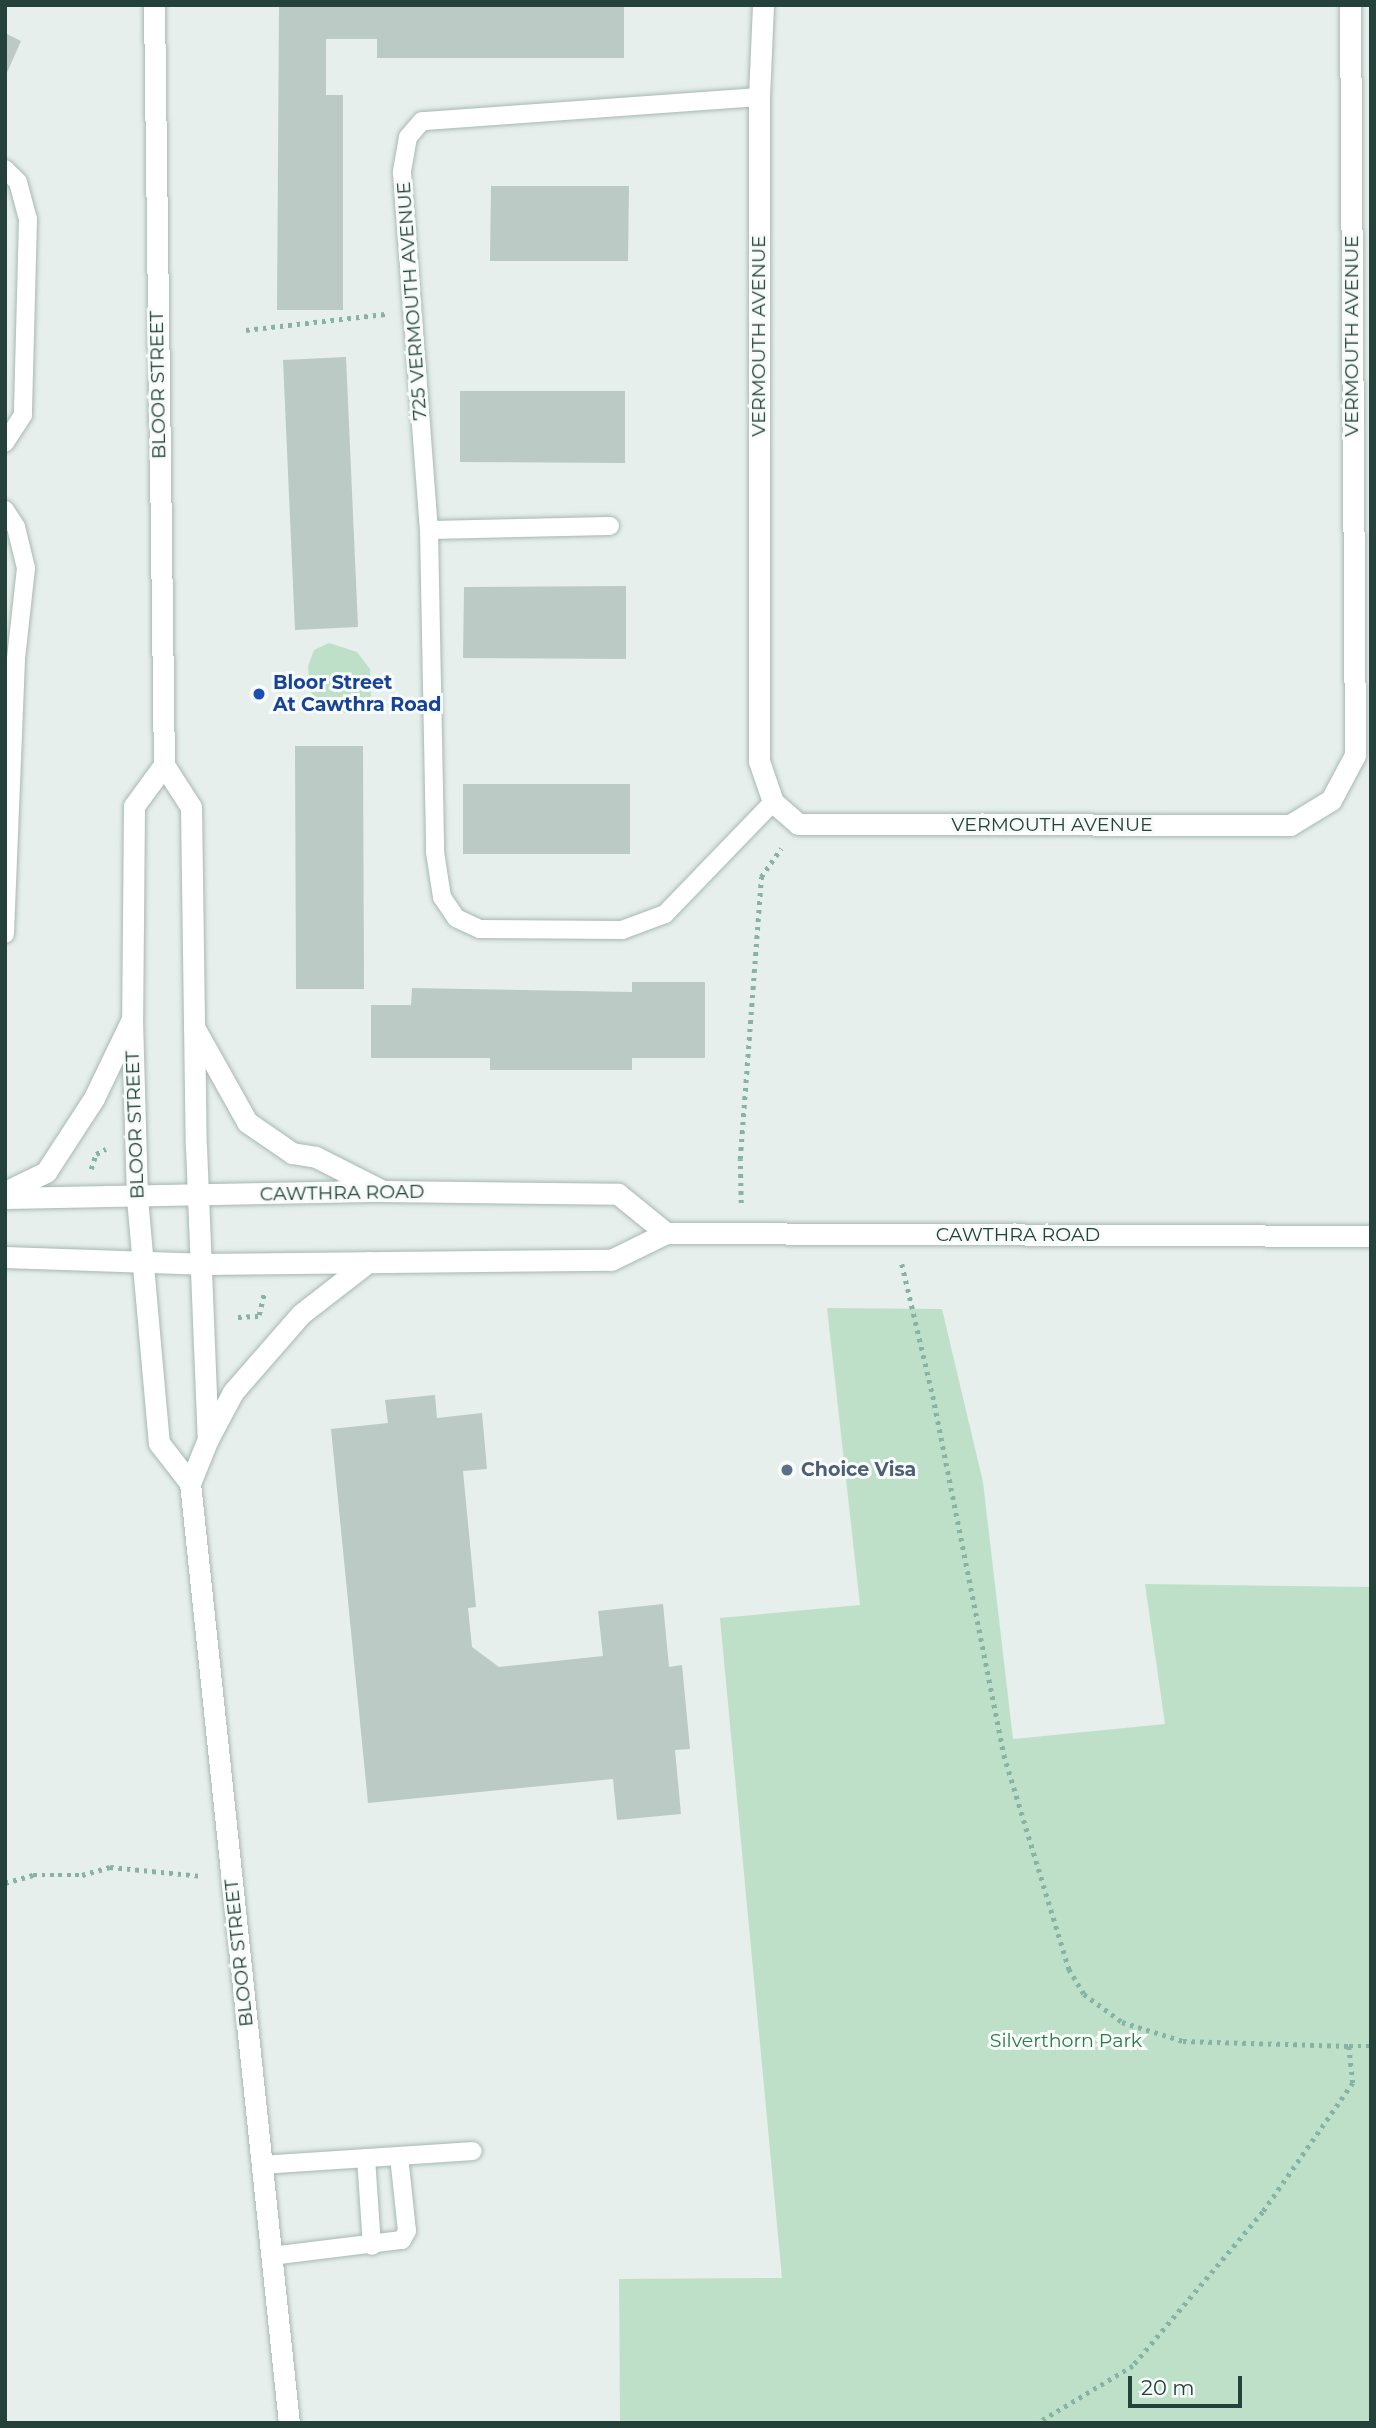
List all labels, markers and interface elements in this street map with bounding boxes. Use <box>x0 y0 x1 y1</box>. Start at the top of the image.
street label: 725 VERMOUTH AVENUE <box>392 181 432 421</box>
street label: VERMOUTH AVENUE <box>748 235 770 437</box>
street label: VERMOUTH AVENUE <box>1341 235 1363 437</box>
street label: BLOOR STREET <box>145 311 171 459</box>
place label: Bloor Street At Cawthra Road <box>273 672 441 716</box>
marker: Bloor Street At Cawthra Road <box>251 686 267 702</box>
street label: VERMOUTH AVENUE <box>951 814 1153 836</box>
street label: BLOOR STREET <box>121 1050 149 1200</box>
street label: CAWTHRA ROAD <box>260 1180 424 1206</box>
street label: CAWTHRA ROAD <box>936 1224 1100 1246</box>
place label: Choice Visa <box>801 1459 916 1481</box>
marker: Choice Visa <box>779 1462 795 1478</box>
street label: BLOOR STREET <box>220 1878 258 2028</box>
park label: Silverthorn Park <box>990 2030 1142 2052</box>
scale bar <box>1131 2362 1245 2406</box>
text: 20 m <box>1141 2375 1195 2400</box>

